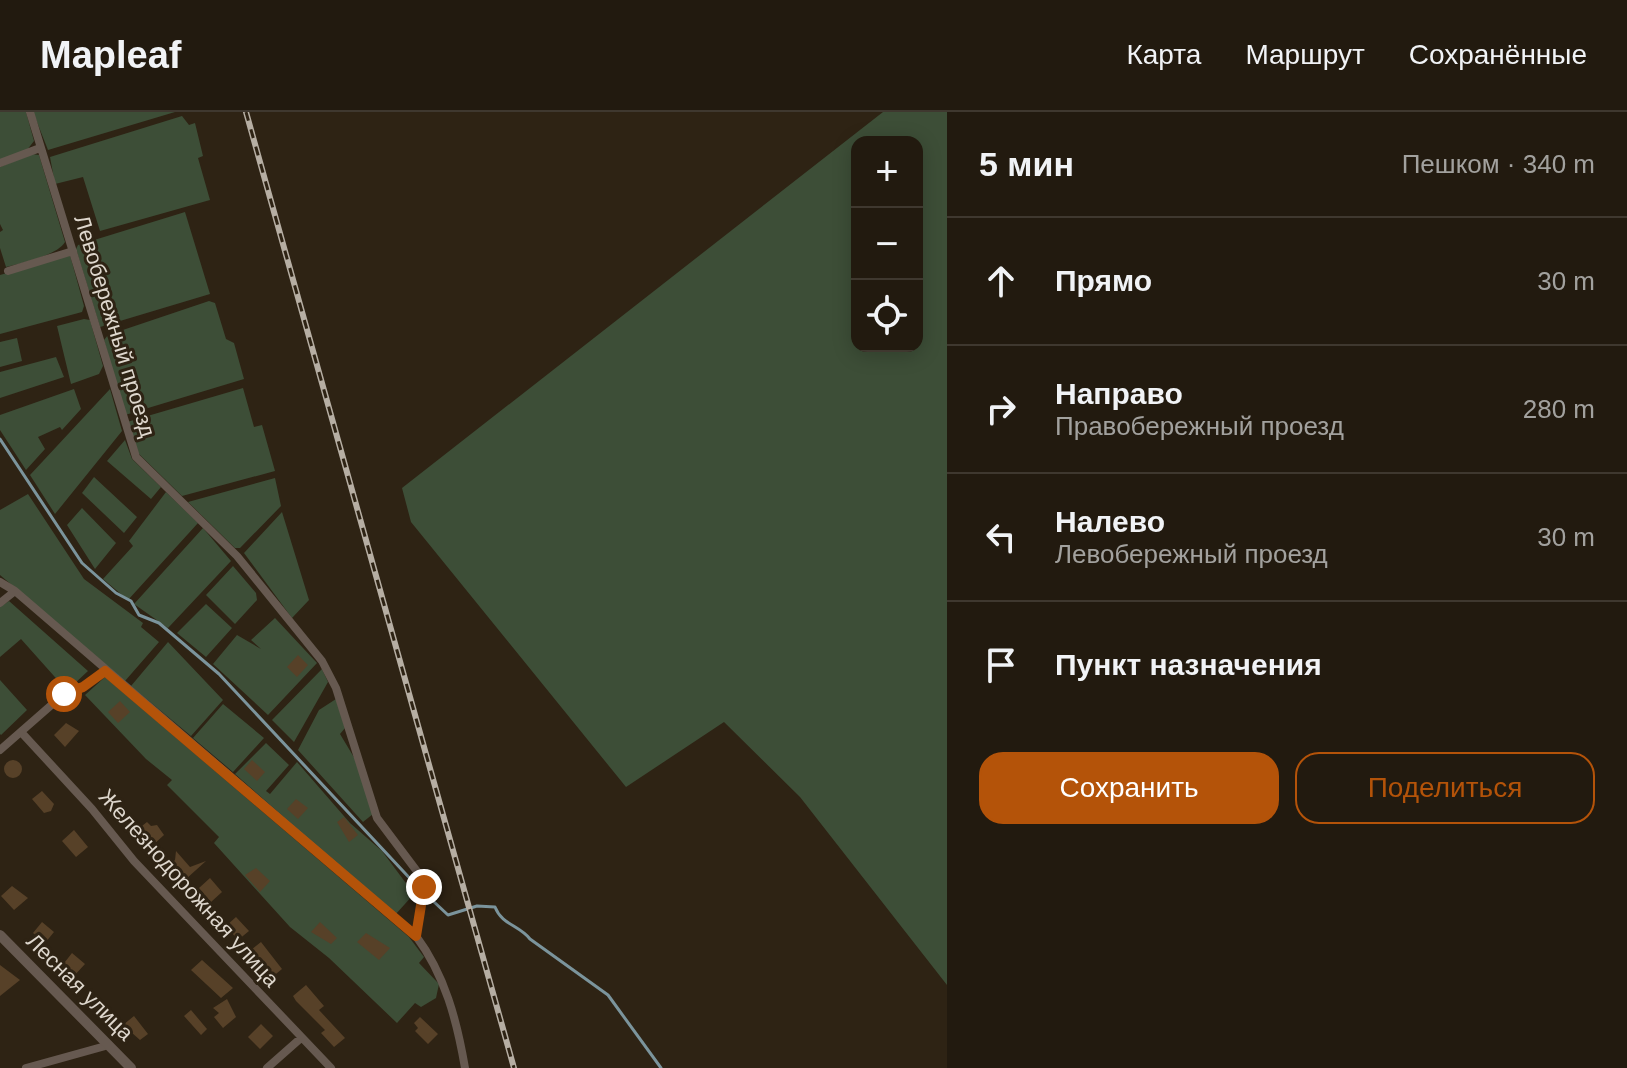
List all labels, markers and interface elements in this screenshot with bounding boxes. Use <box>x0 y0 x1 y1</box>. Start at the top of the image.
text: Mapleaf <box>40 34 181 76</box>
text: Карта <box>1126 39 1201 70</box>
text: Маршрут <box>1245 39 1365 70</box>
text: Сохранённые <box>1409 39 1587 70</box>
map controls <box>851 136 923 352</box>
button: + <box>851 136 923 208</box>
text: 5 мин <box>979 145 1074 183</box>
text: Пешком · 340 m <box>1402 149 1595 179</box>
button: − <box>851 208 923 280</box>
street label: Левобережный проезд <box>69 212 161 440</box>
icon: ahead <box>979 259 1023 303</box>
text: Прямо <box>1055 264 1152 297</box>
text: 30 m <box>1537 266 1595 296</box>
button: locate <box>851 280 923 352</box>
text: Направо <box>1055 377 1183 410</box>
icon: right <box>979 387 1023 431</box>
text: 280 m <box>1523 394 1595 424</box>
text: Правобережный проезд <box>1055 411 1344 441</box>
text: Налево <box>1055 505 1165 538</box>
icon: left <box>979 515 1023 559</box>
text: 30 m <box>1537 522 1595 552</box>
text: Левобережный проезд <box>1055 539 1328 569</box>
icon: arrive <box>979 643 1023 687</box>
text: Пункт назначения <box>1055 648 1322 681</box>
route start <box>46 676 82 712</box>
button: Сохранить <box>979 752 1279 824</box>
button: Поделиться <box>1295 752 1595 824</box>
street label: Железнодорожная улица <box>94 784 285 992</box>
route end <box>406 869 442 905</box>
street label: Лесная улица <box>21 928 139 1046</box>

